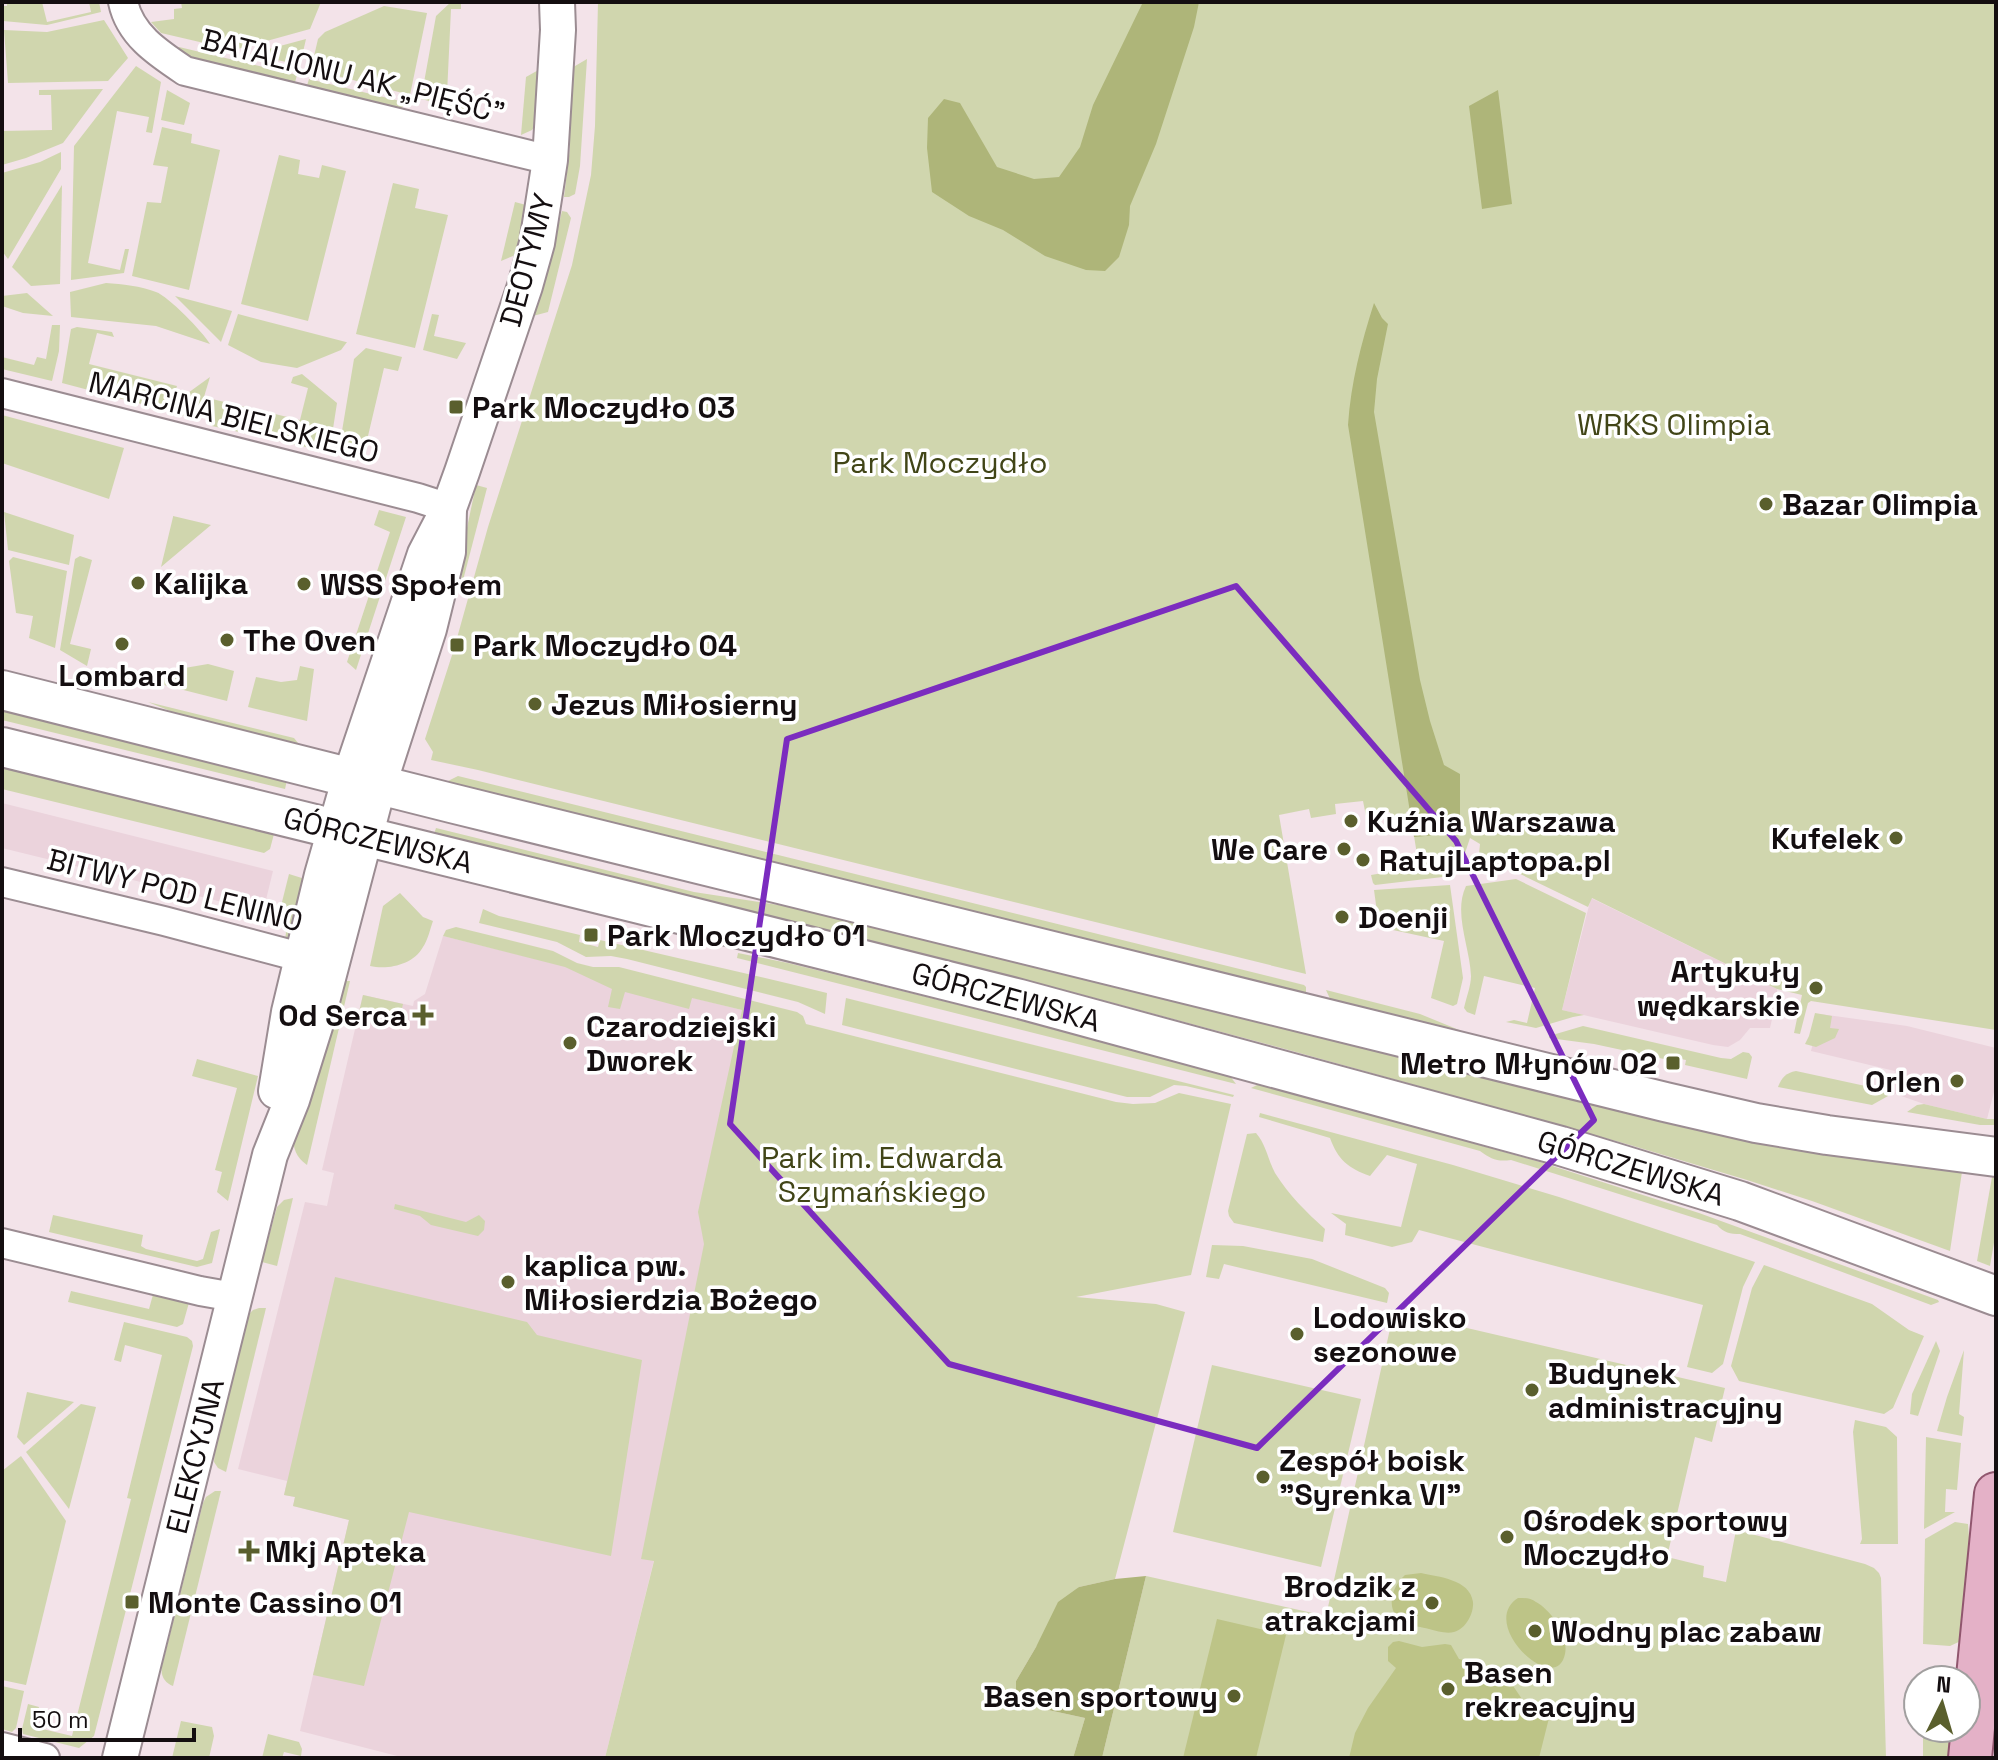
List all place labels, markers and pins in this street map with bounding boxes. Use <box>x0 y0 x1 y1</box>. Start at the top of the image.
place label: Park Moczydło 03 <box>472 388 735 427</box>
marker: Park Moczydło 03 <box>447 398 465 416</box>
place label: Bazar Olimpia <box>1782 485 1978 524</box>
marker: Bazar Olimpia <box>1757 495 1775 513</box>
place label: Kalijka <box>154 564 248 603</box>
place label: WSS Społem <box>320 565 502 604</box>
marker: Kalijka <box>129 574 147 592</box>
marker: WSS Społem <box>295 575 313 593</box>
place label: The Oven <box>243 621 376 660</box>
place label: Park Moczydło 04 <box>473 626 737 665</box>
marker: The Oven <box>218 631 236 649</box>
marker: Lombard <box>113 635 131 653</box>
marker: Park Moczydło 04 <box>448 636 466 654</box>
place label: Lombard <box>58 656 186 695</box>
place label: Jezus Miłosierny <box>551 685 798 724</box>
marker: Jezus Miłosierny <box>526 695 544 713</box>
place label: Kuźnia Warszawa <box>1367 802 1616 841</box>
marker: Kuźnia Warszawa <box>1342 812 1360 830</box>
place label: Kufelek <box>1771 819 1880 858</box>
marker: Kufelek <box>1887 829 1905 847</box>
place label: We Care <box>1211 830 1328 869</box>
marker: We Care <box>1335 840 1353 858</box>
place label: RatujLaptopa.pl <box>1379 841 1611 880</box>
marker: RatujLaptopa.pl <box>1354 851 1372 869</box>
place label: Doenji <box>1358 898 1448 937</box>
marker: Doenji <box>1333 908 1351 926</box>
place label: Park Moczydło 01 <box>607 916 865 955</box>
marker: Park Moczydło 01 <box>582 926 600 944</box>
place label: Artykuły wędkarskie <box>1637 952 1800 1025</box>
marker: Artykuły wędkarskie <box>1807 979 1825 997</box>
place label: Od Serca <box>278 996 407 1035</box>
marker: Od Serca <box>414 1006 432 1024</box>
place label: Czarodziejski Dworek <box>586 1007 777 1080</box>
marker: Czarodziejski Dworek <box>561 1034 579 1052</box>
place label: Metro Młynów 02 <box>1400 1044 1657 1083</box>
marker: Metro Młynów 02 <box>1664 1054 1682 1072</box>
place label: Orlen <box>1865 1062 1941 1101</box>
marker: Orlen <box>1948 1072 1966 1090</box>
place label: kaplica pw. Miłosierdzia Bożego <box>524 1246 818 1319</box>
marker: kaplica pw. Miłosierdzia Bożego <box>499 1273 517 1291</box>
place label: Lodowisko sezonowe <box>1313 1298 1467 1371</box>
marker: Lodowisko sezonowe <box>1288 1325 1306 1343</box>
place label: Budynek administracyjny <box>1548 1354 1783 1427</box>
marker: Budynek administracyjny <box>1523 1381 1541 1399</box>
place label: Zespół boisk "Syrenka VI" <box>1279 1441 1465 1514</box>
marker: Zespół boisk "Syrenka VI" <box>1254 1468 1272 1486</box>
place label: Ośrodek sportowy Moczydło <box>1523 1501 1788 1574</box>
marker: Ośrodek sportowy Moczydło <box>1498 1528 1516 1546</box>
place label: Mkj Apteka <box>265 1532 426 1571</box>
marker: Mkj Apteka <box>240 1542 258 1560</box>
place label: Brodzik z atrakcjami <box>1265 1567 1416 1640</box>
place label: Monte Cassino 01 <box>148 1583 402 1622</box>
marker: Monte Cassino 01 <box>123 1593 141 1611</box>
marker: Brodzik z atrakcjami <box>1423 1594 1441 1612</box>
place label: Wodny plac zabaw <box>1551 1612 1822 1651</box>
marker: Wodny plac zabaw <box>1526 1622 1544 1640</box>
place label: Basen rekreacyjny <box>1464 1653 1636 1726</box>
place label: Basen sportowy <box>983 1677 1218 1716</box>
marker: Basen rekreacyjny <box>1439 1680 1457 1698</box>
marker: Basen sportowy <box>1225 1687 1243 1705</box>

